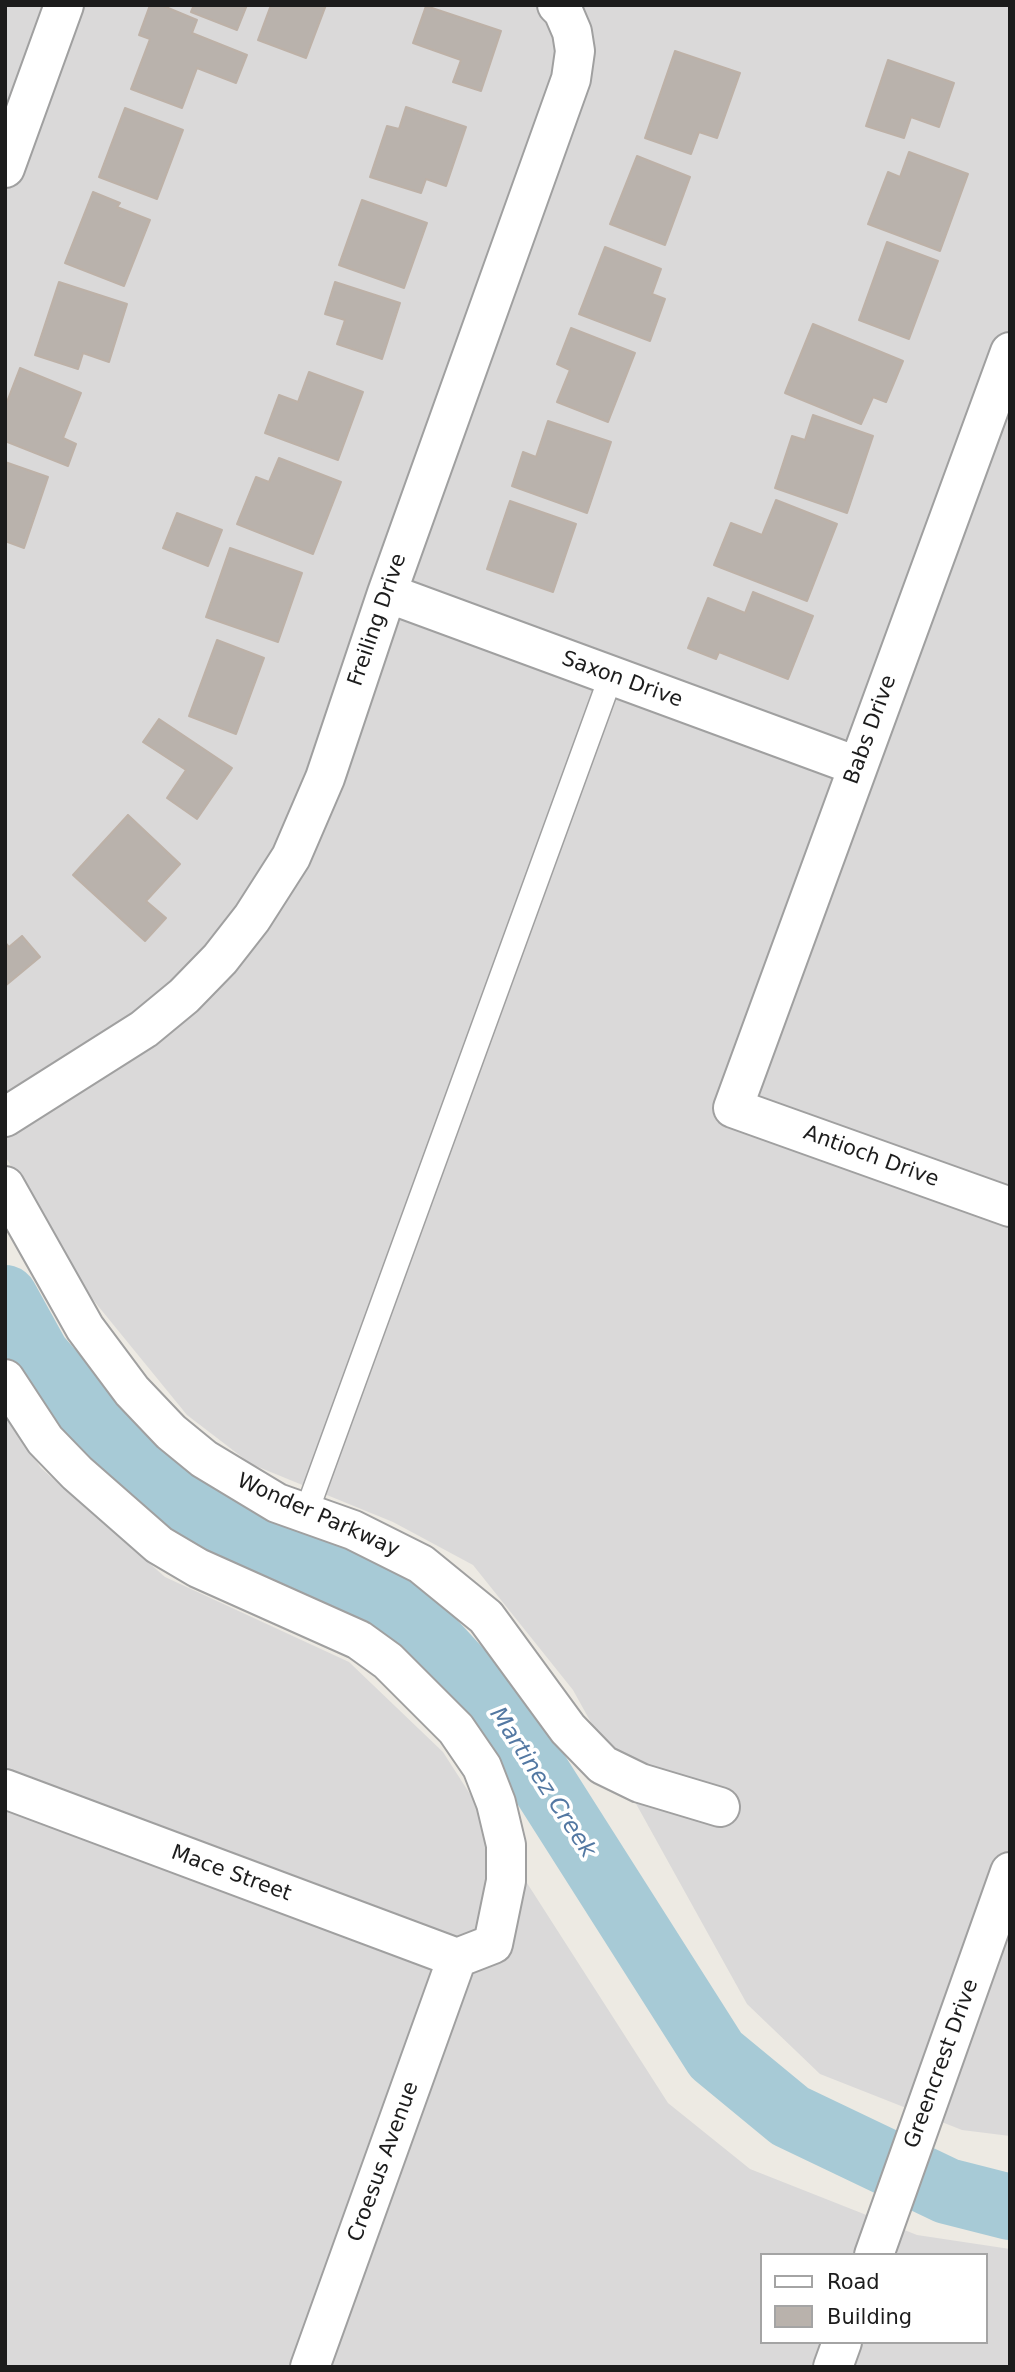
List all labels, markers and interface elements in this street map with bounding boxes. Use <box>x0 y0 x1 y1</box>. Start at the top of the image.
street label: Freiling Drive <box>344 550 412 690</box>
street label: Saxon Drive <box>558 646 686 714</box>
street label: Babs Drive <box>840 672 902 788</box>
street label: Antioch Drive <box>800 1121 942 1193</box>
street label: Wonder Parkway <box>233 1469 403 1563</box>
water label: Martinez Creek <box>483 1702 601 1864</box>
street label: Mace Street <box>168 1841 294 1907</box>
street label: Greencrest Drive <box>900 1976 984 2152</box>
street label: Croesus Avenue <box>343 2079 425 2245</box>
legend <box>760 2253 987 2344</box>
text: Road <box>827 2270 880 2294</box>
text: Building <box>827 2305 912 2329</box>

